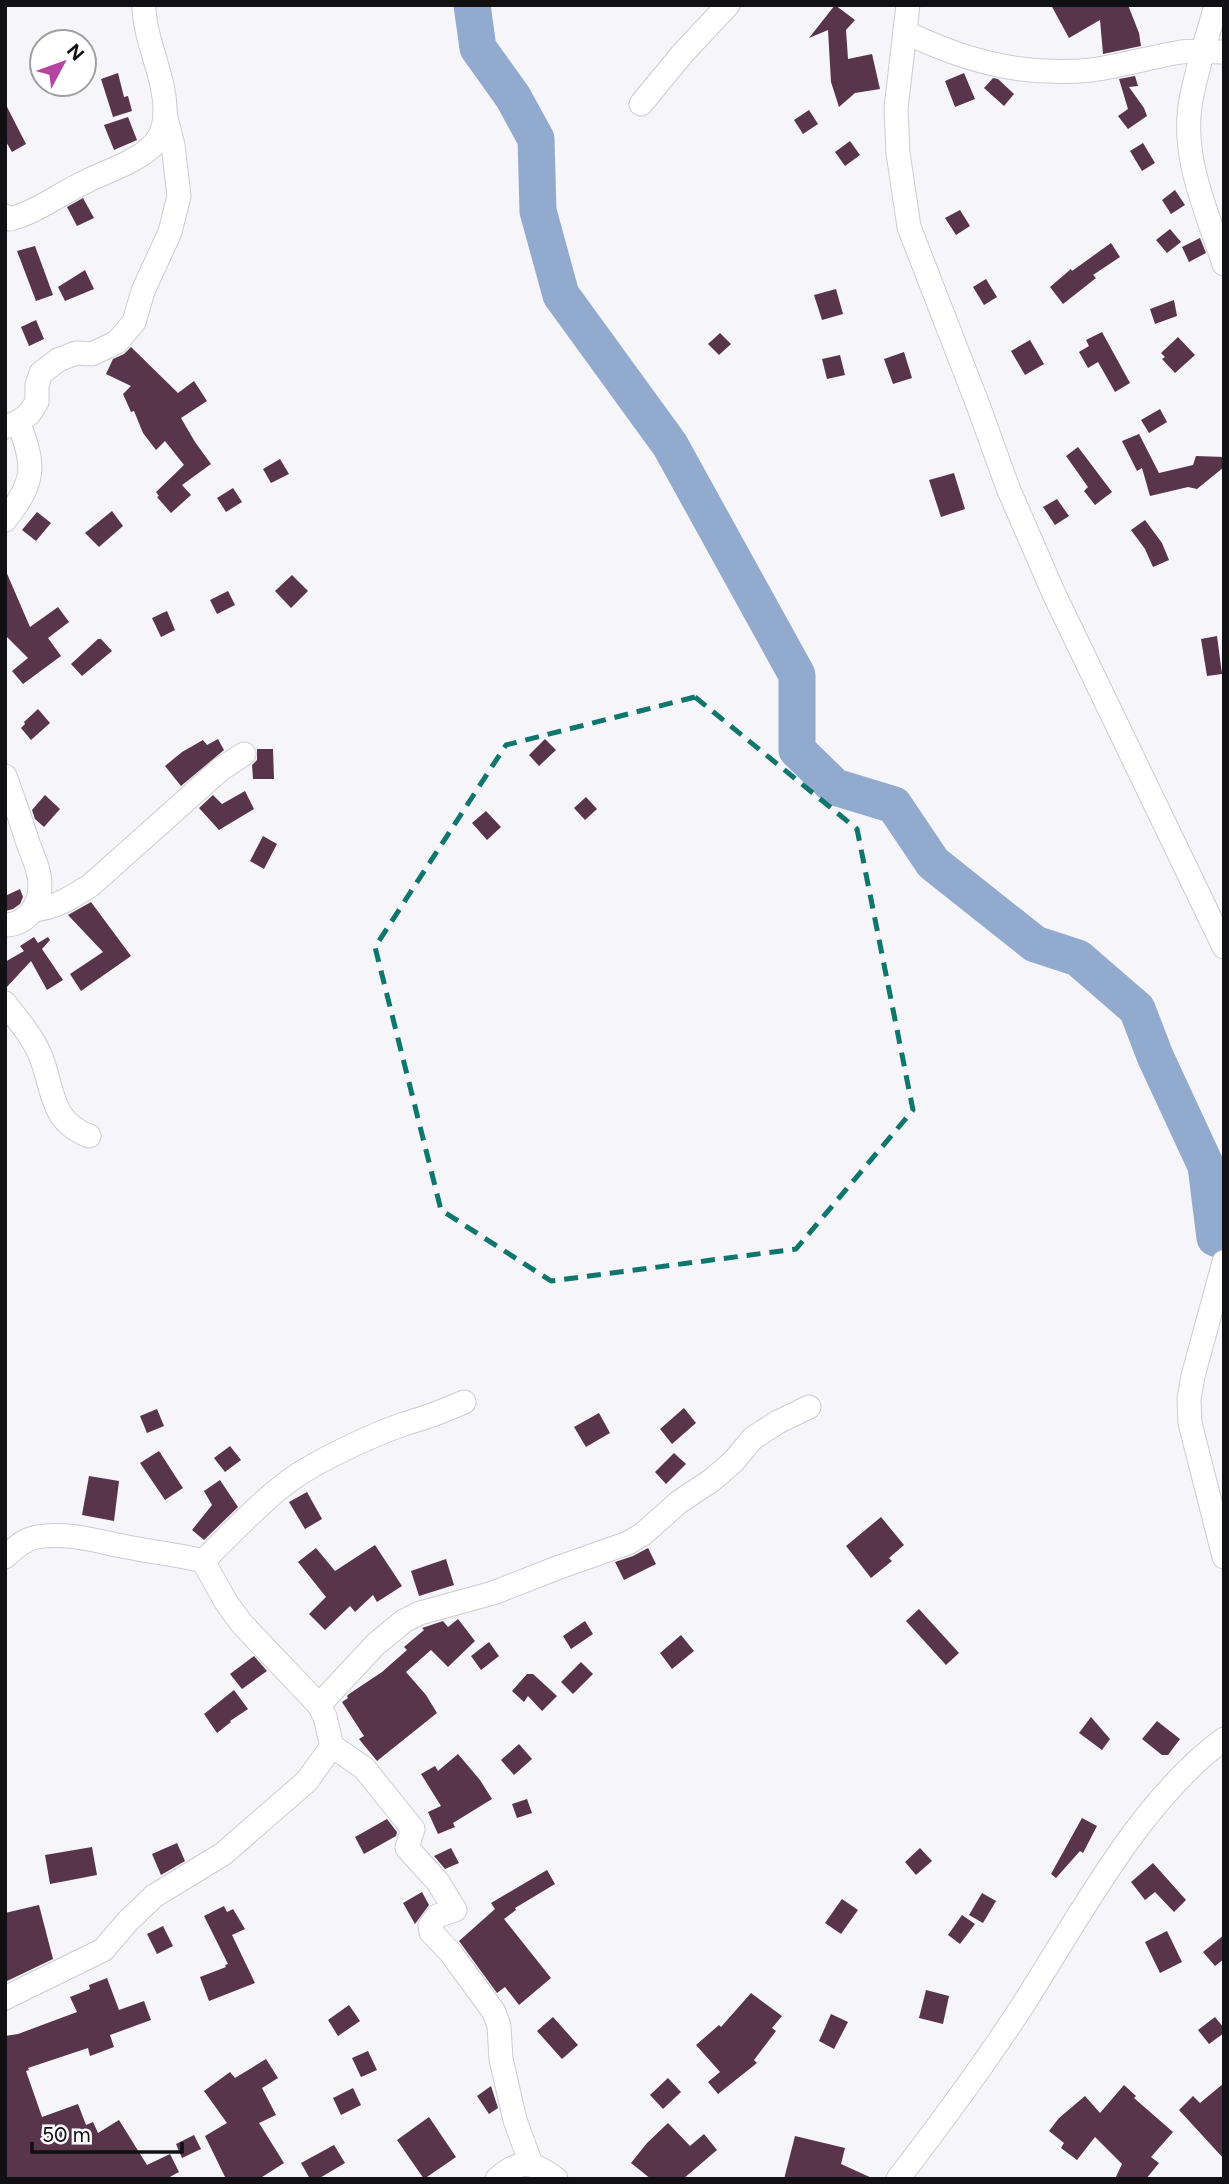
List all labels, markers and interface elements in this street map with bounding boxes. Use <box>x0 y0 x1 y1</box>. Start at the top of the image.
north arrow <box>28 28 98 98</box>
text: N <box>62 39 89 65</box>
scale bar <box>32 2110 182 2154</box>
text: 50 m <box>42 2122 91 2147</box>

